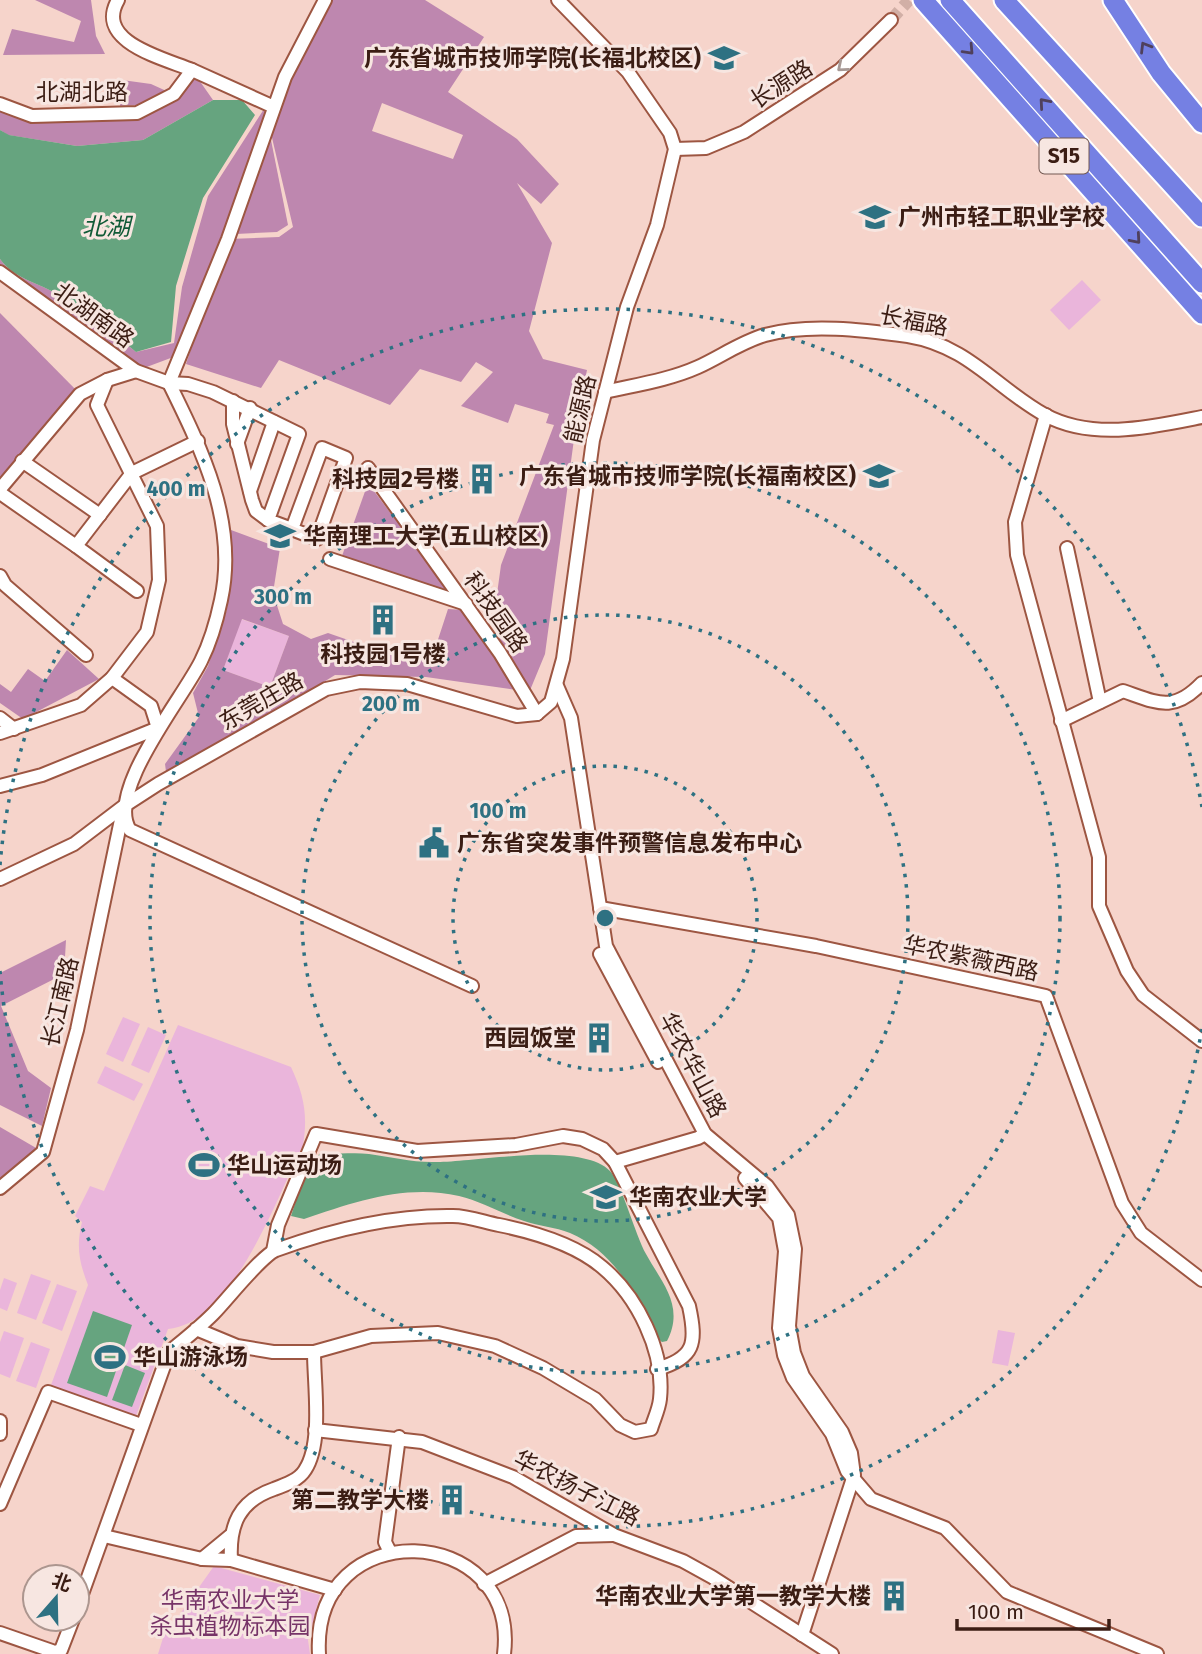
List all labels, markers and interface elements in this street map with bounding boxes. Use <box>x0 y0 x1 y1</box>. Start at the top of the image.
school or university icon: 广东省城市技师学院(长福北校区) <box>707 41 741 75</box>
one-way arrow <box>961 42 973 55</box>
one-way arrow <box>1141 42 1154 55</box>
place label: 广东省城市技师学院(长福北校区) <box>364 44 702 72</box>
street label: 长源路 <box>744 53 818 115</box>
one-way arrow <box>837 59 850 71</box>
street label: 北湖北路 <box>36 78 128 106</box>
one-way arrow <box>1040 98 1052 111</box>
road number: S15 <box>1040 138 1088 174</box>
school or university icon: 广州市轻工职业学校 <box>858 200 892 234</box>
place label: 广州市轻工职业学校 <box>898 203 1105 231</box>
water label: 北湖 <box>82 213 134 241</box>
one-way arrow <box>1128 231 1140 244</box>
street label: 北湖南路 <box>49 277 139 353</box>
street label: 长福路 <box>877 301 951 341</box>
street label: 能源路 <box>559 372 601 446</box>
school or university icon: 广东省城市技师学院(长福南校区) <box>862 459 896 493</box>
building icon: 科技园2号楼 <box>465 462 499 496</box>
place label: 广东省城市技师学院(长福南校区) <box>519 462 857 490</box>
place label: 科技园2号楼 <box>332 465 459 493</box>
text: 400 m <box>146 476 206 502</box>
school or university icon: 华南理工大学(五山校区) <box>263 519 297 553</box>
place label: 华南理工大学(五山校区) <box>303 522 548 550</box>
street label: 科技园路 <box>458 566 534 658</box>
text: 300 m <box>253 584 312 610</box>
building icon: 科技园1号楼 <box>366 603 400 637</box>
place label: 科技园1号楼 <box>320 640 446 668</box>
street label: 东莞庄路 <box>214 666 308 736</box>
text: 200 m <box>362 691 420 717</box>
text: 100 m <box>469 798 527 824</box>
public building icon: 广东省突发事件预警信息发布中心 <box>417 826 451 860</box>
place label: 广东省突发事件预警信息发布中心 <box>457 829 802 857</box>
centre of rings <box>593 906 617 930</box>
street label: 华农紫薇西路 <box>901 930 1041 986</box>
street label: 长江南路 <box>36 954 84 1050</box>
street label: 华农华山路 <box>654 1008 732 1122</box>
building icon: 西园饭堂 <box>582 1021 616 1055</box>
place label: 西园饭堂 <box>484 1024 576 1052</box>
sports icon: 华山运动场 <box>187 1148 221 1182</box>
place label: 华山运动场 <box>227 1151 342 1179</box>
school or university icon: 华南农业大学 <box>589 1180 623 1214</box>
place label: 华南农业大学 <box>629 1183 767 1211</box>
sports icon: 华山游泳场 <box>93 1340 127 1374</box>
place label: 华山游泳场 <box>133 1343 248 1371</box>
street label: 华农扬子江路 <box>509 1444 645 1532</box>
building icon: 第二教学大楼 <box>435 1483 469 1517</box>
place label: 第二教学大楼 <box>291 1486 429 1514</box>
north arrow <box>21 1563 91 1633</box>
text: 北 <box>49 1568 75 1597</box>
building icon: 华南农业大学第一教学大楼 <box>877 1579 911 1613</box>
place label: 华南农业大学第一教学大楼 <box>595 1582 871 1610</box>
park label: 华南农业大学 杀虫植物标本园 <box>150 1586 311 1640</box>
scale bar <box>957 1588 1109 1632</box>
text: 100 m <box>968 1599 1024 1625</box>

